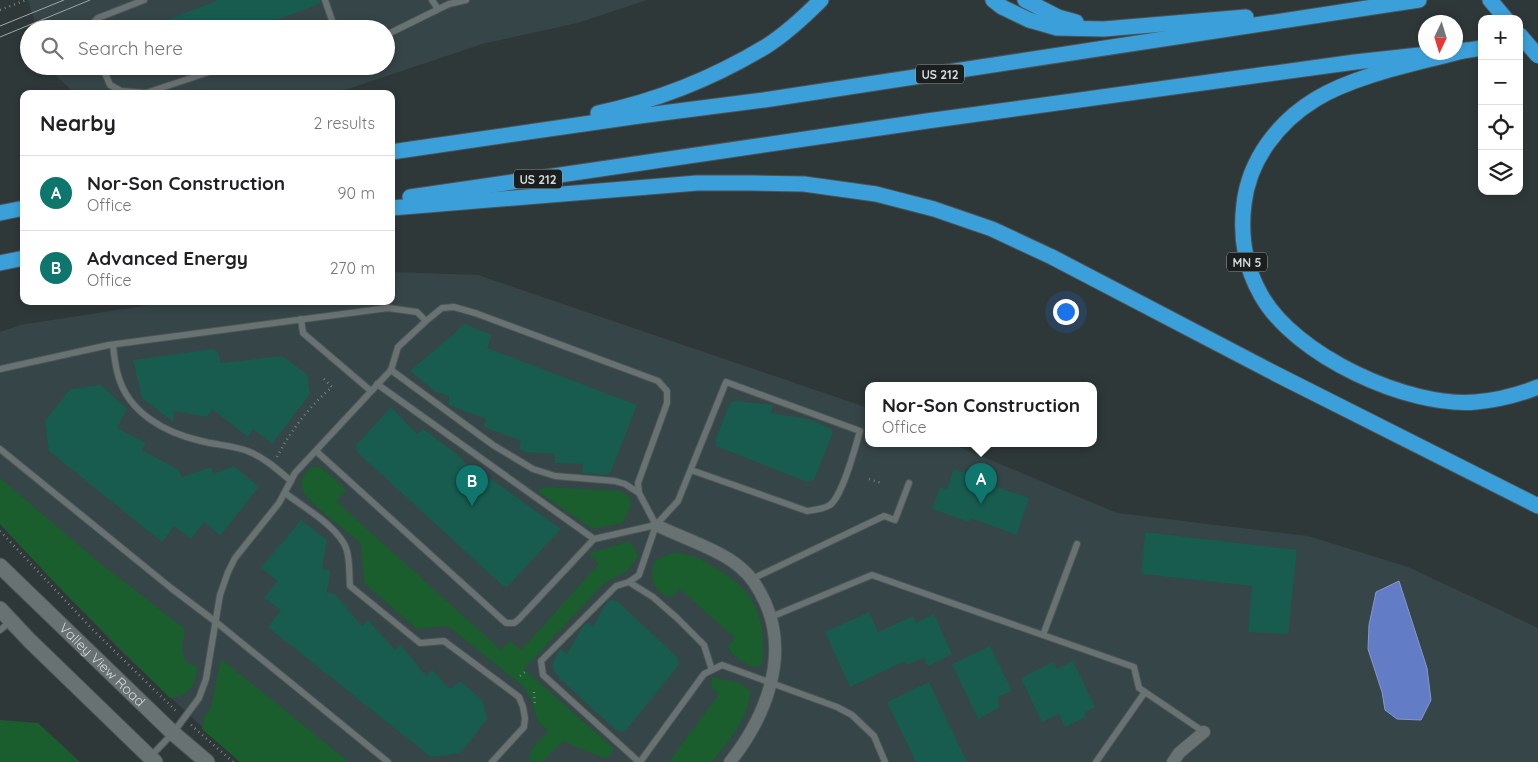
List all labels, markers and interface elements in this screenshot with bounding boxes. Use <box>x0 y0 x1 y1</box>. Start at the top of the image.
north arrow <box>1418 15 1463 60</box>
map controls <box>1478 15 1523 195</box>
button: + <box>1478 15 1523 60</box>
search box <box>20 20 395 75</box>
icon: search <box>38 34 66 62</box>
text: Search here <box>78 36 183 60</box>
button: − <box>1478 60 1523 105</box>
road number: US 212 <box>916 64 964 84</box>
button: locate <box>1478 105 1523 150</box>
text: Nearby <box>40 110 116 136</box>
text: 2 results <box>313 113 375 133</box>
button: layers <box>1478 150 1523 195</box>
road number: US 212 <box>514 170 562 188</box>
text: Nor-Son Construction <box>87 171 285 195</box>
text: A <box>51 183 61 203</box>
text: 90 m <box>338 183 375 203</box>
text: Office <box>87 195 132 215</box>
text: Advanced Energy <box>87 246 248 270</box>
road number: MN 5 <box>1227 252 1267 272</box>
text: B <box>51 258 61 278</box>
text: 270 m <box>330 258 375 278</box>
text: Office <box>87 270 132 290</box>
your location <box>1053 299 1079 325</box>
popup <box>865 382 1097 447</box>
text: Nor-Son Construction <box>882 393 1080 417</box>
text: Office <box>882 417 926 437</box>
pin: A <box>965 463 997 504</box>
pin: B <box>456 465 488 506</box>
street label: Valley View Road <box>55 619 149 710</box>

